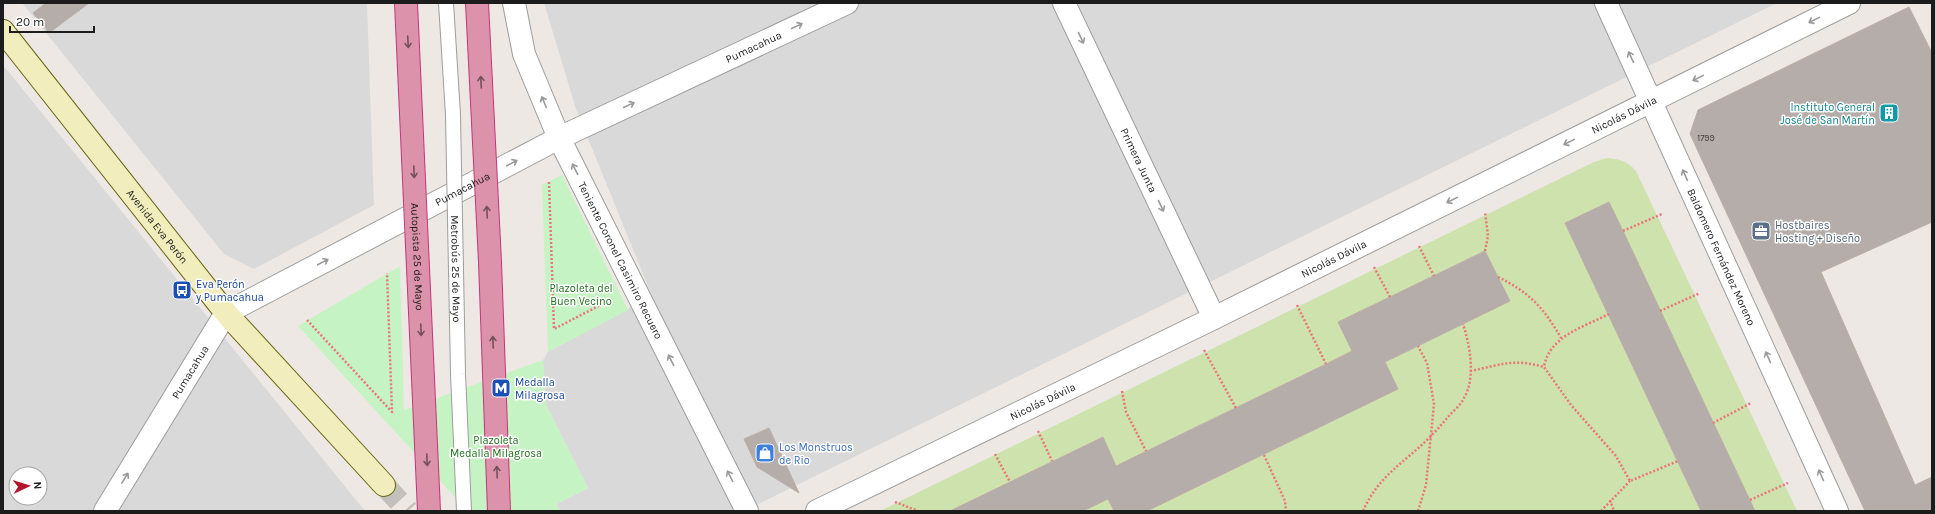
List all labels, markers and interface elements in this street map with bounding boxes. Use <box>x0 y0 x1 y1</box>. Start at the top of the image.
scale bar <box>10 8 94 34</box>
text: 20 m <box>16 15 44 29</box>
one-way arrow <box>1808 17 1820 24</box>
one-way arrow <box>791 22 803 29</box>
street label: Pumacahua <box>724 29 784 66</box>
one-way arrow <box>1078 32 1085 44</box>
one-way arrow <box>404 35 412 48</box>
one-way arrow <box>1627 51 1634 63</box>
one-way arrow <box>1692 74 1704 82</box>
one-way arrow <box>477 76 485 89</box>
street label: Nicolás Dávila <box>1589 93 1659 137</box>
one-way arrow <box>540 96 547 108</box>
one-way arrow <box>622 101 634 108</box>
place label: Instituto General José de San Martín <box>1780 101 1875 127</box>
building icon: Instituto General José de San Martín <box>1878 102 1900 124</box>
street label: Primera Junta <box>1117 126 1159 195</box>
house number: 1799 <box>1697 133 1715 143</box>
one-way arrow <box>1563 139 1575 146</box>
one-way arrow <box>506 158 518 166</box>
one-way arrow <box>570 163 578 175</box>
one-way arrow <box>411 165 418 178</box>
street label: Pumacahua <box>433 169 492 209</box>
one-way arrow <box>1681 169 1688 181</box>
street label: Teniente Coronel Casimiro Recuero <box>575 180 665 341</box>
street label: Avenida Eva Perón <box>124 187 190 266</box>
street label: Baldomero Fernández Moreno <box>1684 187 1758 328</box>
one-way arrow <box>1447 197 1459 204</box>
one-way arrow <box>1158 200 1165 212</box>
street label: Autopista 25 de Mayo <box>408 203 426 311</box>
one-way arrow <box>484 206 491 219</box>
street label: Metrobús 25 de Mayo <box>448 215 463 323</box>
place label: Hostbaires Hosting + Diseño <box>1775 219 1860 245</box>
office icon: Hostbaires Hosting + Diseño <box>1750 220 1772 242</box>
street label: Nicolás Dávila <box>1299 237 1369 281</box>
one-way arrow <box>316 258 328 265</box>
place label: Eva Perón y Pumacahua <box>195 278 264 304</box>
bus stop icon: Eva Perón y Pumacahua <box>171 279 193 301</box>
park label: Plazoleta del Buen Vecino <box>549 282 613 308</box>
one-way arrow <box>418 323 425 336</box>
one-way arrow <box>489 336 496 349</box>
street label: Pumacahua <box>169 343 212 401</box>
one-way arrow <box>1764 351 1771 363</box>
one-way arrow <box>667 354 674 366</box>
place label: Medalla Milagrosa <box>515 376 565 402</box>
metro station icon: Medalla Milagrosa <box>490 377 512 399</box>
street label: Nicolás Dávila <box>1008 380 1078 423</box>
park label: Plazoleta Medalla Milagrosa <box>450 434 542 460</box>
place label: Los Monstruos de Rio <box>779 441 853 467</box>
shop icon: Los Monstruos de Rio <box>754 442 776 464</box>
one-way arrow <box>423 453 431 466</box>
north arrow <box>8 466 48 506</box>
one-way arrow <box>494 466 501 479</box>
one-way arrow <box>726 470 733 482</box>
one-way arrow <box>1817 470 1824 482</box>
one-way arrow <box>121 473 129 484</box>
text: N <box>31 481 44 490</box>

